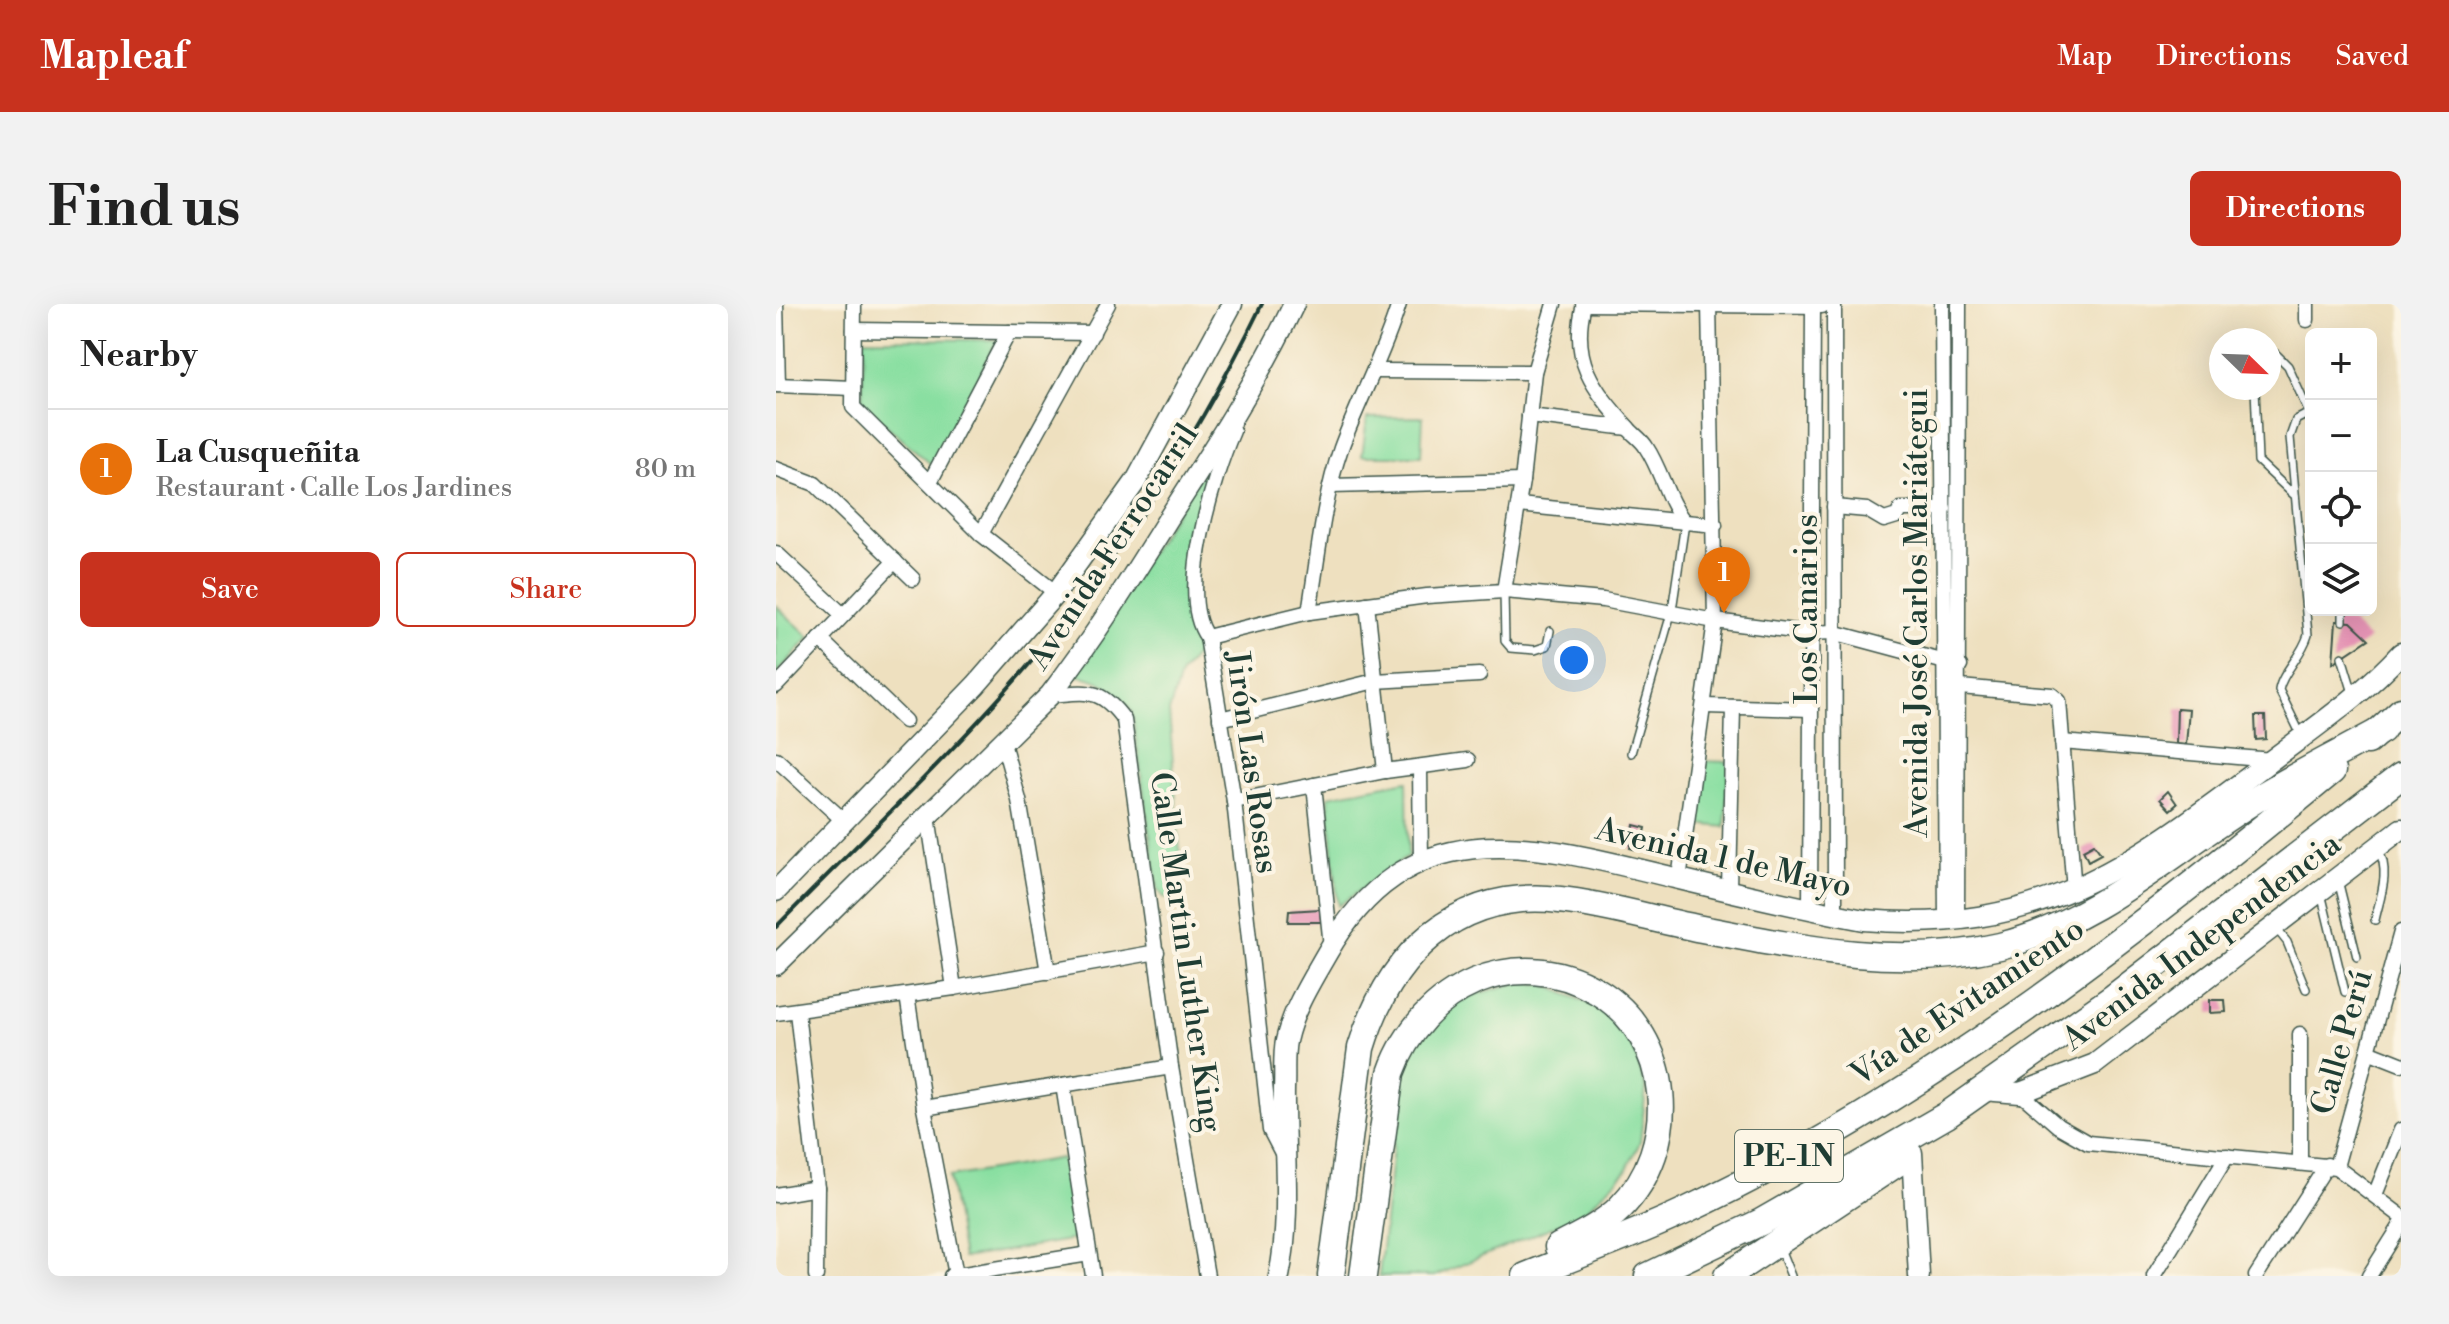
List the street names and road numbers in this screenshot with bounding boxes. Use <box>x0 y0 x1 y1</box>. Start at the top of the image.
street label: Avenida José Carlos Mariátegui <box>1897 389 1937 838</box>
street label: Avenida Ferrocarril <box>1018 416 1207 678</box>
street label: Los Canarios <box>1787 514 1827 704</box>
street label: Jirón Las Rosas <box>1216 647 1287 876</box>
street label: Calle Martin Luther King <box>1141 770 1231 1135</box>
street label: Avenida 1 de Mayo <box>1591 809 1855 907</box>
street label: Avenida Independencia <box>2054 824 2349 1060</box>
street label: Vía de Evitamiento <box>1842 909 2092 1095</box>
street label: Calle Perú <box>2302 965 2382 1119</box>
road number: PE-1N <box>1735 1130 1843 1182</box>

